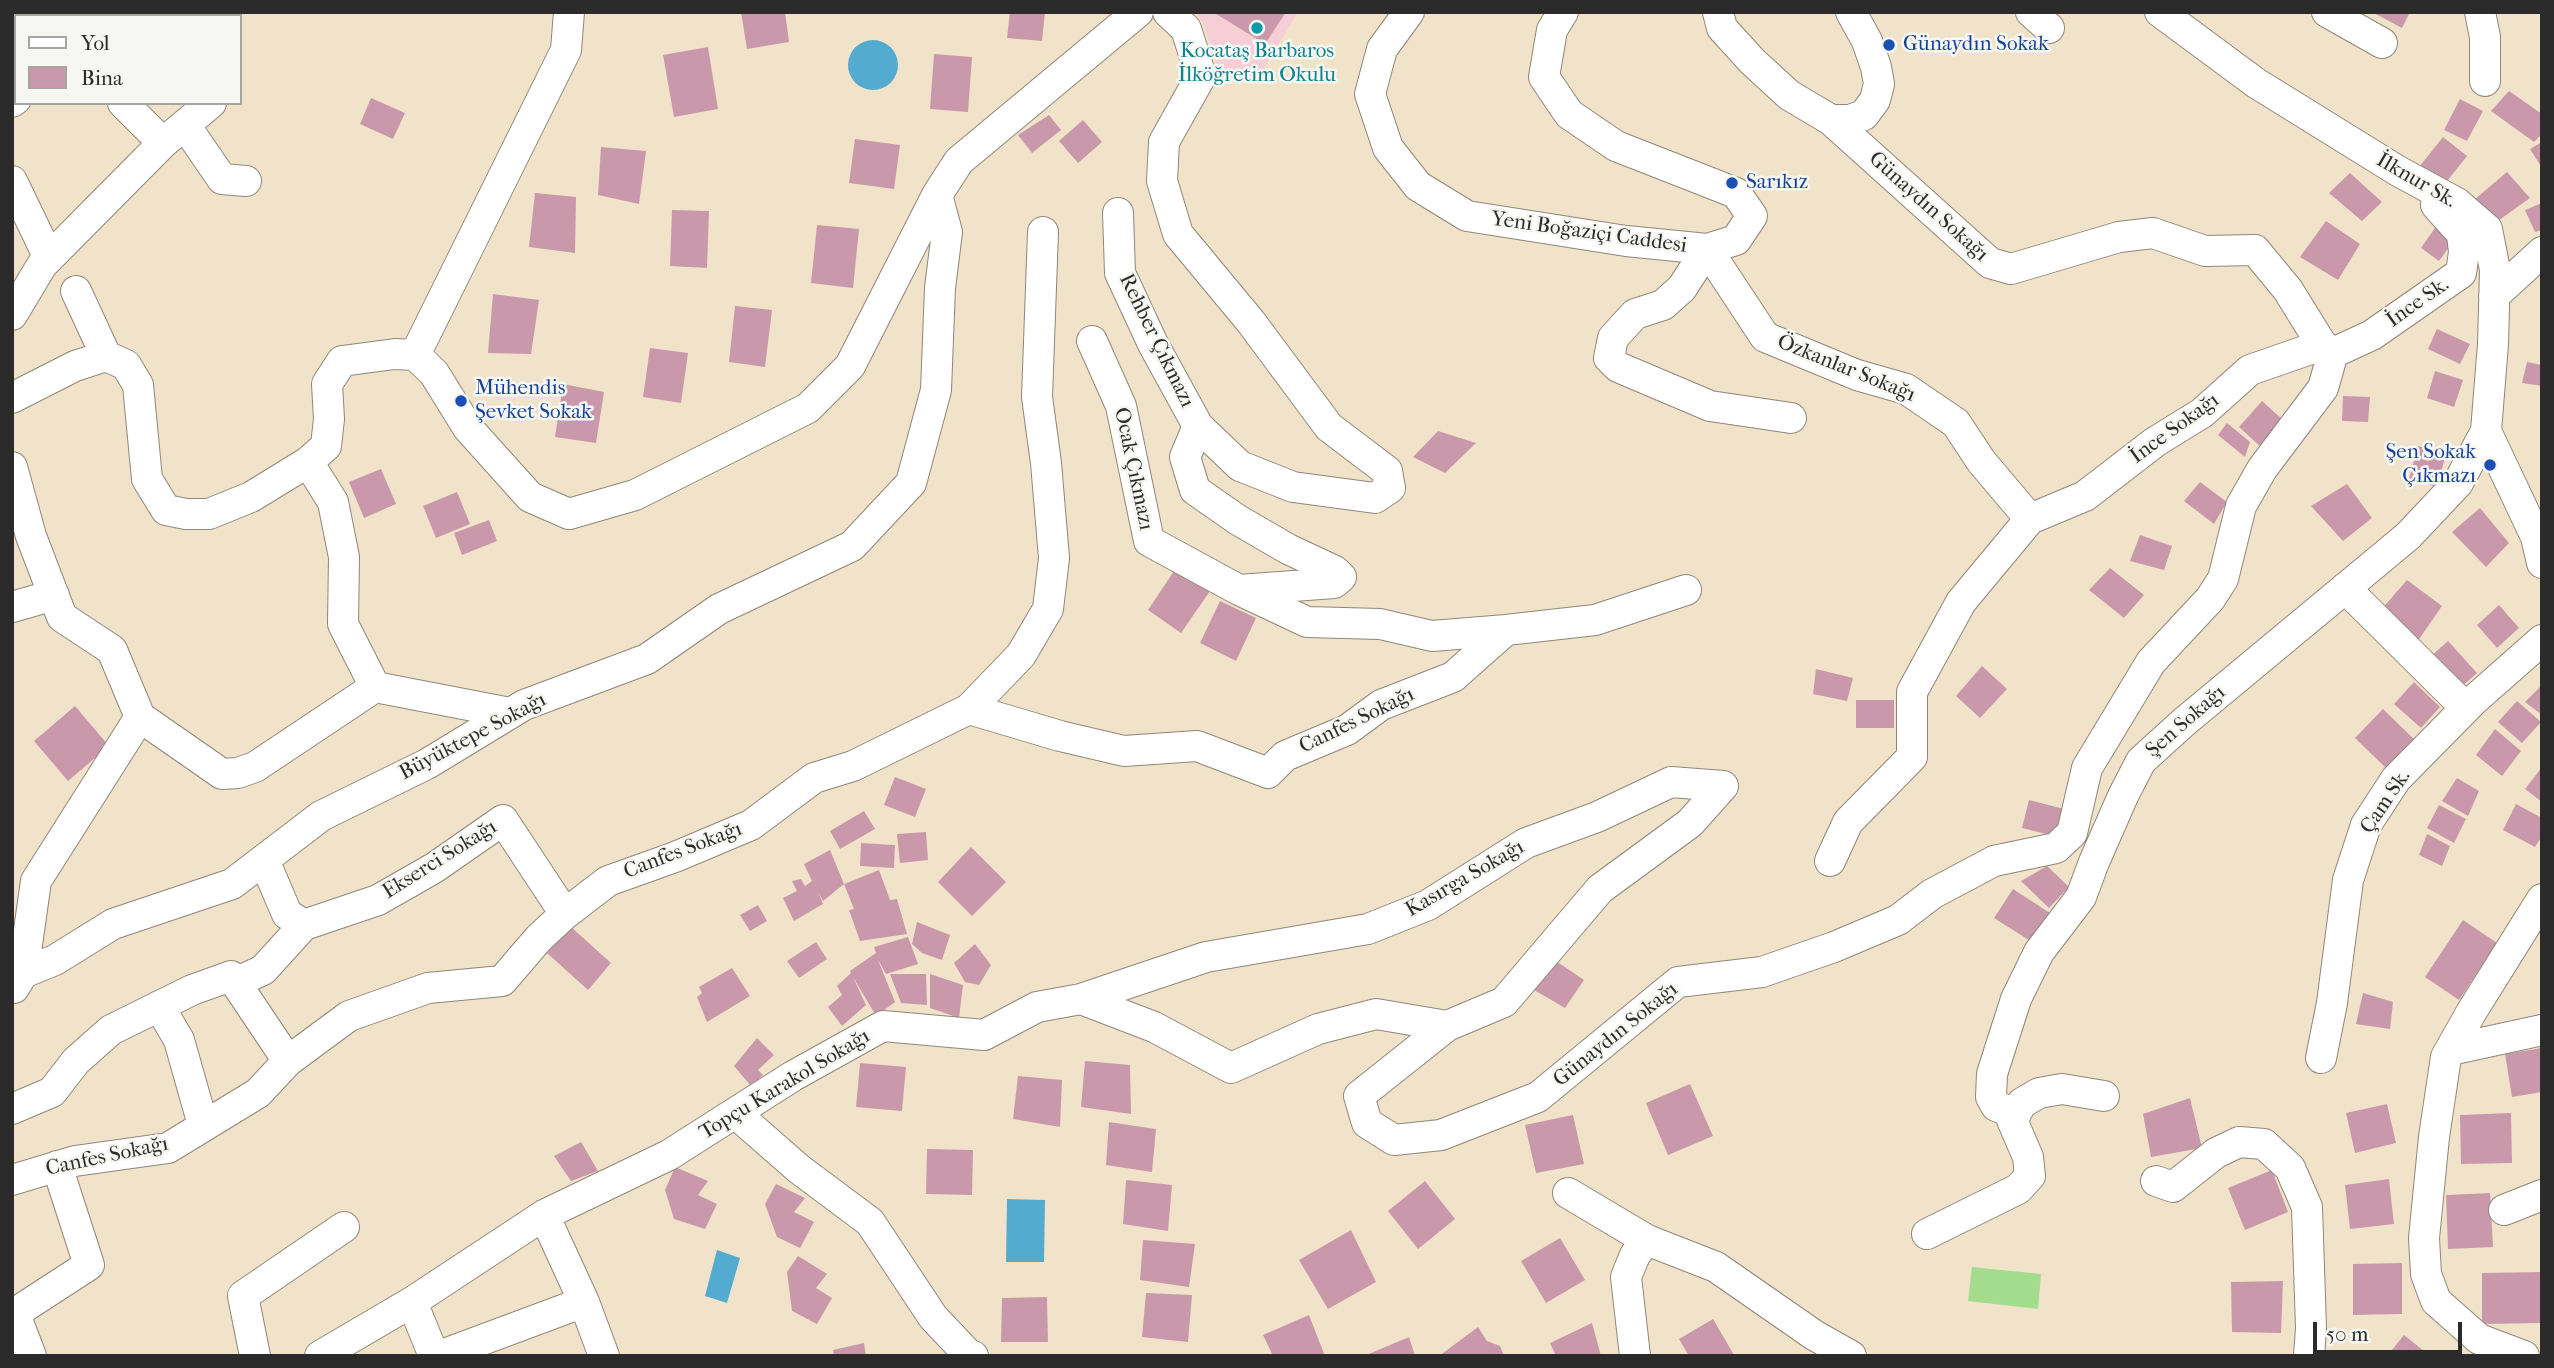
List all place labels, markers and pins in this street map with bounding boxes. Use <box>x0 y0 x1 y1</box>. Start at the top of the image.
marker: Kocataş Barbaros İlköğretim Okulu <box>1249 20 1265 36</box>
place label: Günaydın Sokak <box>1903 32 2049 58</box>
marker: Günaydın Sokak <box>1881 37 1897 53</box>
place label: Kocataş Barbaros İlköğretim Okulu <box>1178 39 1336 89</box>
place label: Sarıkız <box>1746 170 1808 196</box>
marker: Sarıkız <box>1724 175 1740 191</box>
place label: Mühendis Şevket Sokak <box>475 376 592 426</box>
marker: Mühendis Şevket Sokak <box>453 393 469 409</box>
place label: Şen Sokak Çıkmazı <box>2385 440 2476 490</box>
marker: Şen Sokak Çıkmazı <box>2482 457 2498 473</box>

